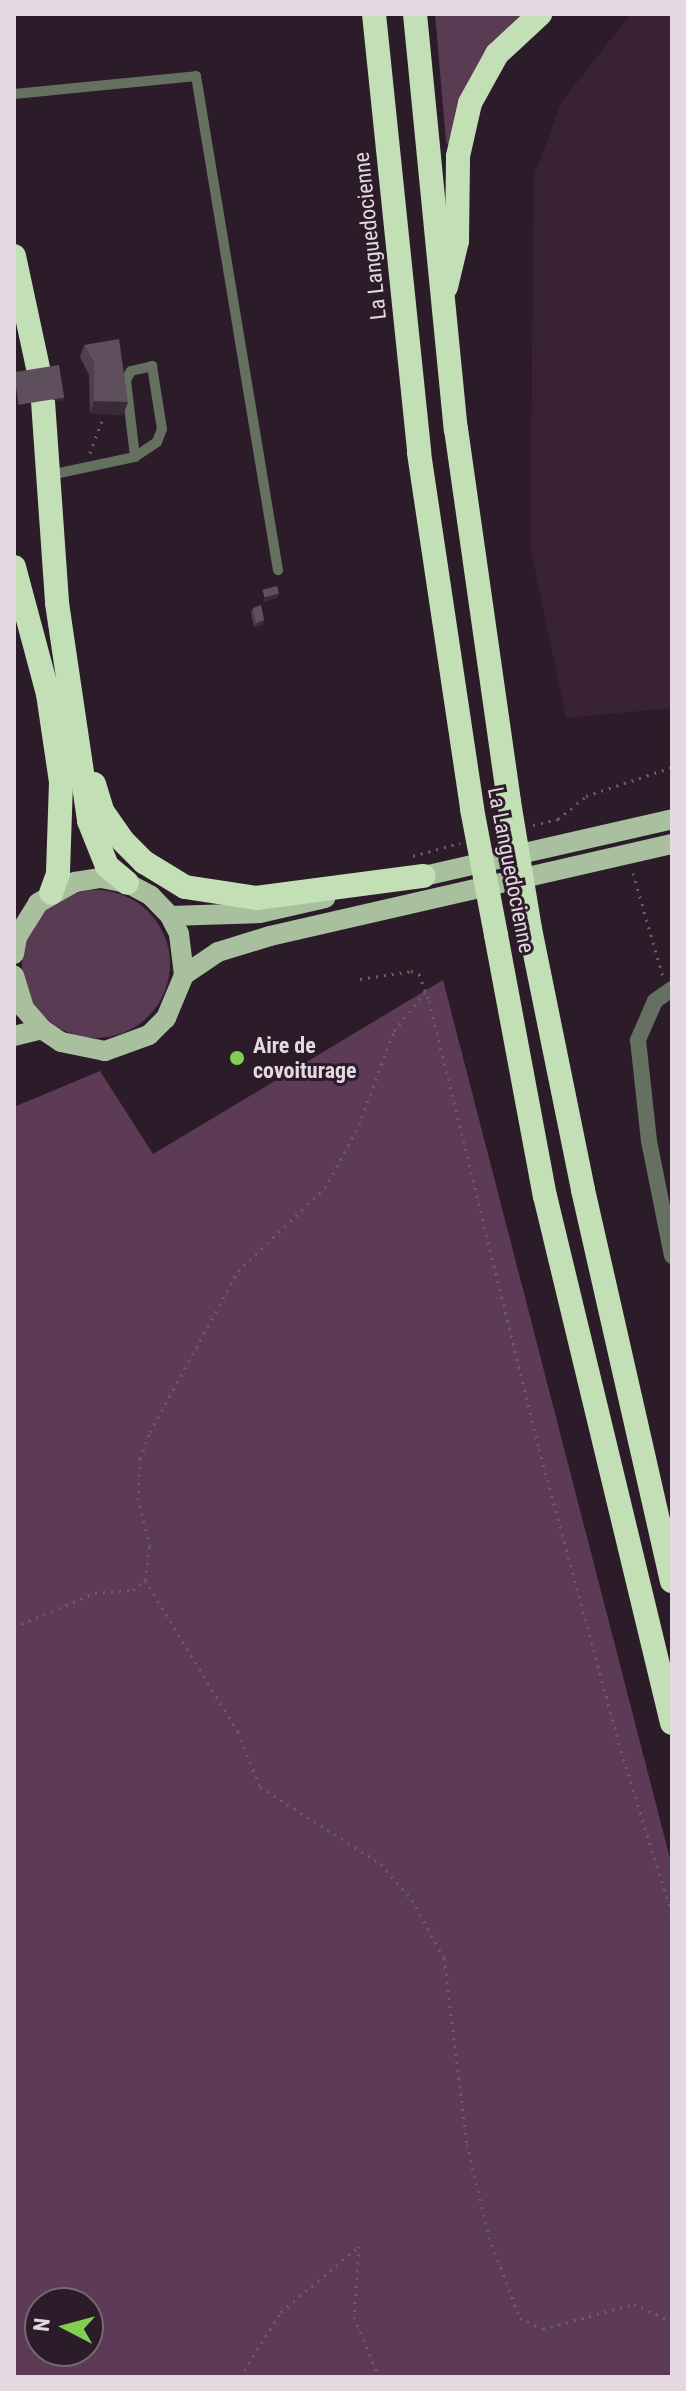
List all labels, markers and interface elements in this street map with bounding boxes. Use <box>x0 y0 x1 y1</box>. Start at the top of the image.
street label: La Languedocienne <box>348 151 392 321</box>
street label: La Languedocienne <box>482 785 540 955</box>
place label: Aire de covoiturage <box>253 1032 357 1084</box>
marker: Aire de covoiturage <box>228 1049 246 1067</box>
north arrow <box>24 2287 104 2367</box>
text: N <box>28 2317 55 2333</box>

